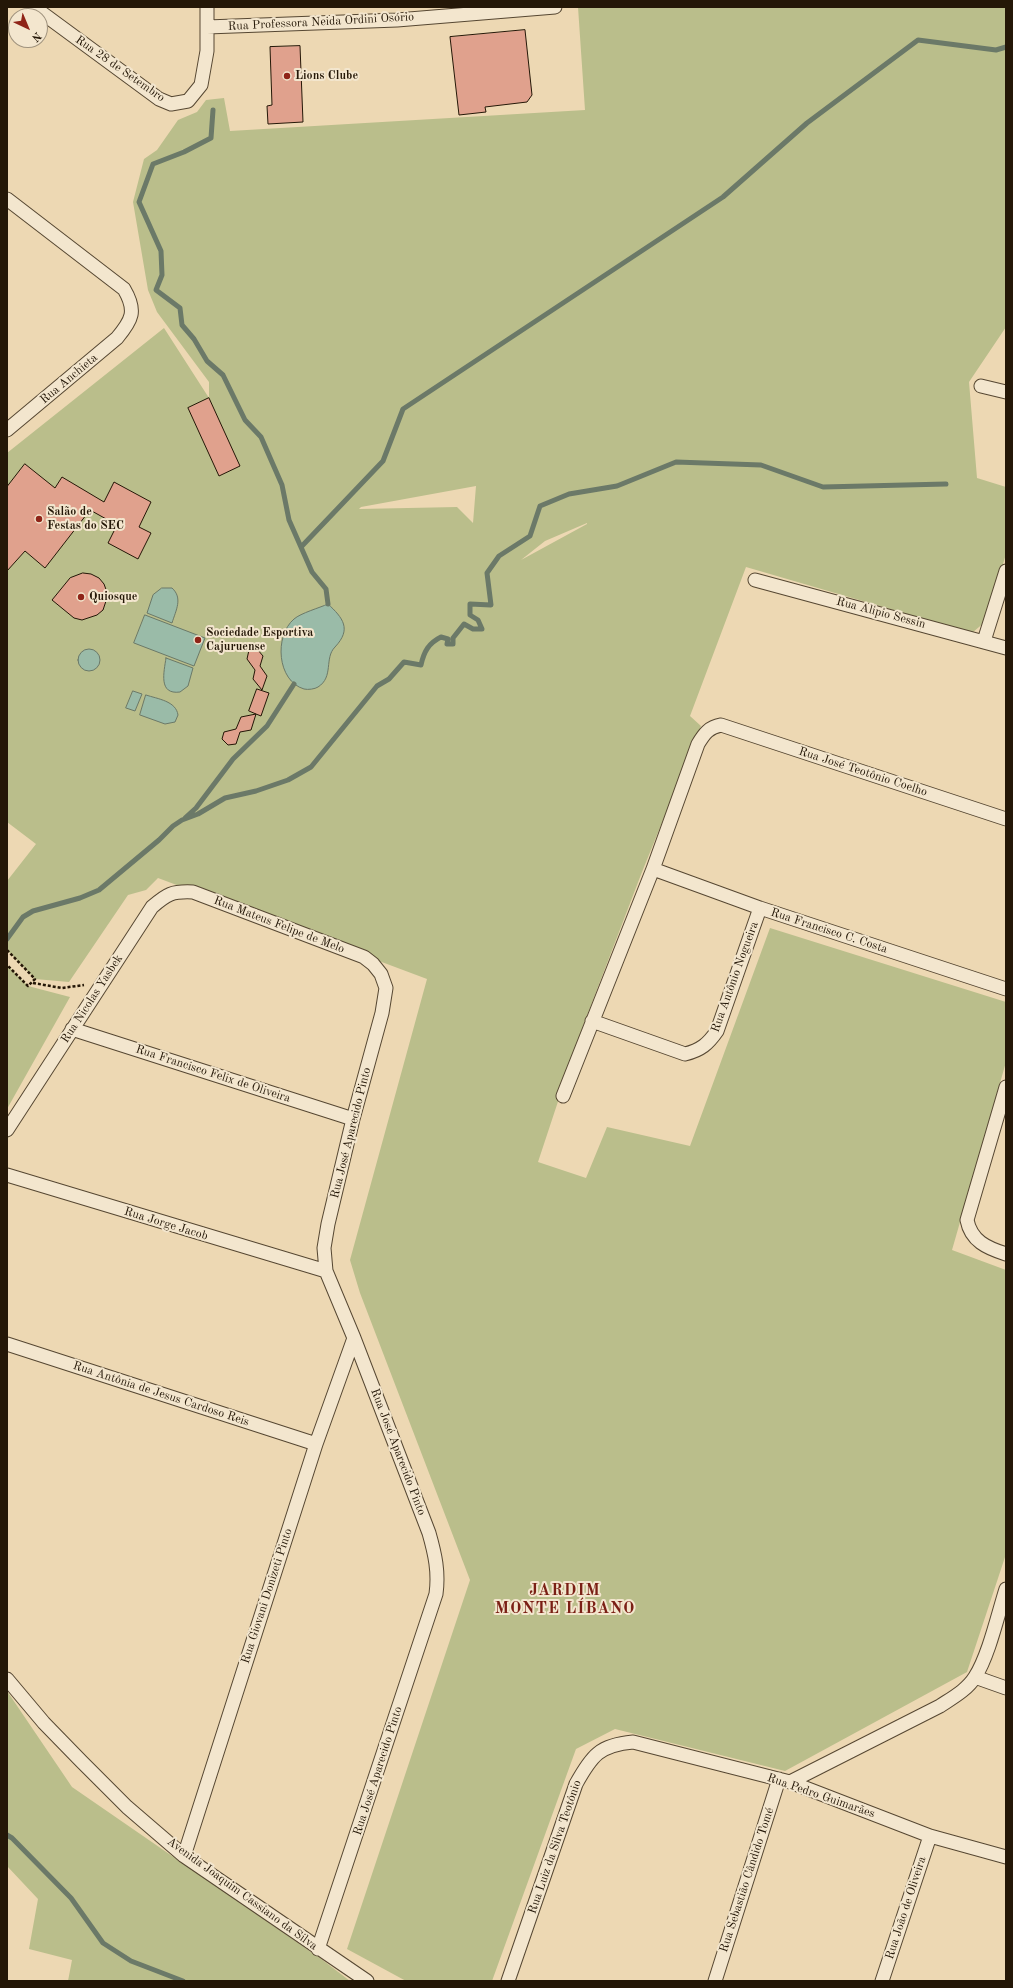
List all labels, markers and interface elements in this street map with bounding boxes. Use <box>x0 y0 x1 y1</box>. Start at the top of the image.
north arrow <box>8 8 48 48</box>
street label: Rua Professora Neida Ordini Osório <box>227 10 415 34</box>
text: N <box>29 29 43 43</box>
street label: Rua 28 de Setembro <box>72 33 168 105</box>
place label: Lions Clube <box>295 69 358 83</box>
marker: Lions Clube <box>282 71 292 81</box>
street label: Rua Anchieta <box>37 351 101 407</box>
place label: Salão de Festas do SEC <box>47 505 124 533</box>
marker: Salão de Festas do SEC <box>34 514 44 524</box>
place label: Quiosque <box>89 590 137 604</box>
marker: Quiosque <box>76 592 86 602</box>
street label: Rua Alipio Sessin <box>835 594 927 632</box>
place label: Sociedade Esportiva Cajuruense <box>206 626 313 654</box>
marker: Sociedade Esportiva Cajuruense <box>193 635 203 645</box>
street label: Rua José Teotônio Coelho <box>797 744 929 800</box>
street label: Rua Mateus Felipe de Melo <box>211 893 347 957</box>
street label: Rua Francisco C. Costa <box>769 905 889 957</box>
street label: Rua Antônio Nogueira <box>708 920 762 1034</box>
street label: Rua Nicolas Yasbek <box>58 952 126 1046</box>
street label: Rua Francisco Felix de Oliveira <box>134 1042 292 1106</box>
street label: Rua José Aparecido Pinto <box>328 1066 374 1200</box>
street label: Rua Jorge Jacob <box>122 1204 210 1244</box>
street label: Rua Antônia de Jesus Cardoso Reis <box>71 1359 251 1429</box>
street label: Rua José Aparecido Pinto <box>367 1387 429 1517</box>
street label: Rua Giovani Donizeti Pinto <box>238 1527 296 1665</box>
district label: JARDIM MONTE LÍBANO <box>495 1581 635 1619</box>
street label: Rua José Aparecido Pinto <box>350 1705 406 1837</box>
street label: Rua Pedro Guimarães <box>765 1771 877 1821</box>
street label: Rua Luiz da Silva Teotônio <box>525 1778 585 1916</box>
street label: Rua Sebastião Cândido Tomé <box>717 1806 777 1954</box>
street label: Avenida Joaquim Cassiano da Silva <box>164 1835 320 1953</box>
street label: Rua João de Oliveira <box>883 1855 929 1961</box>

